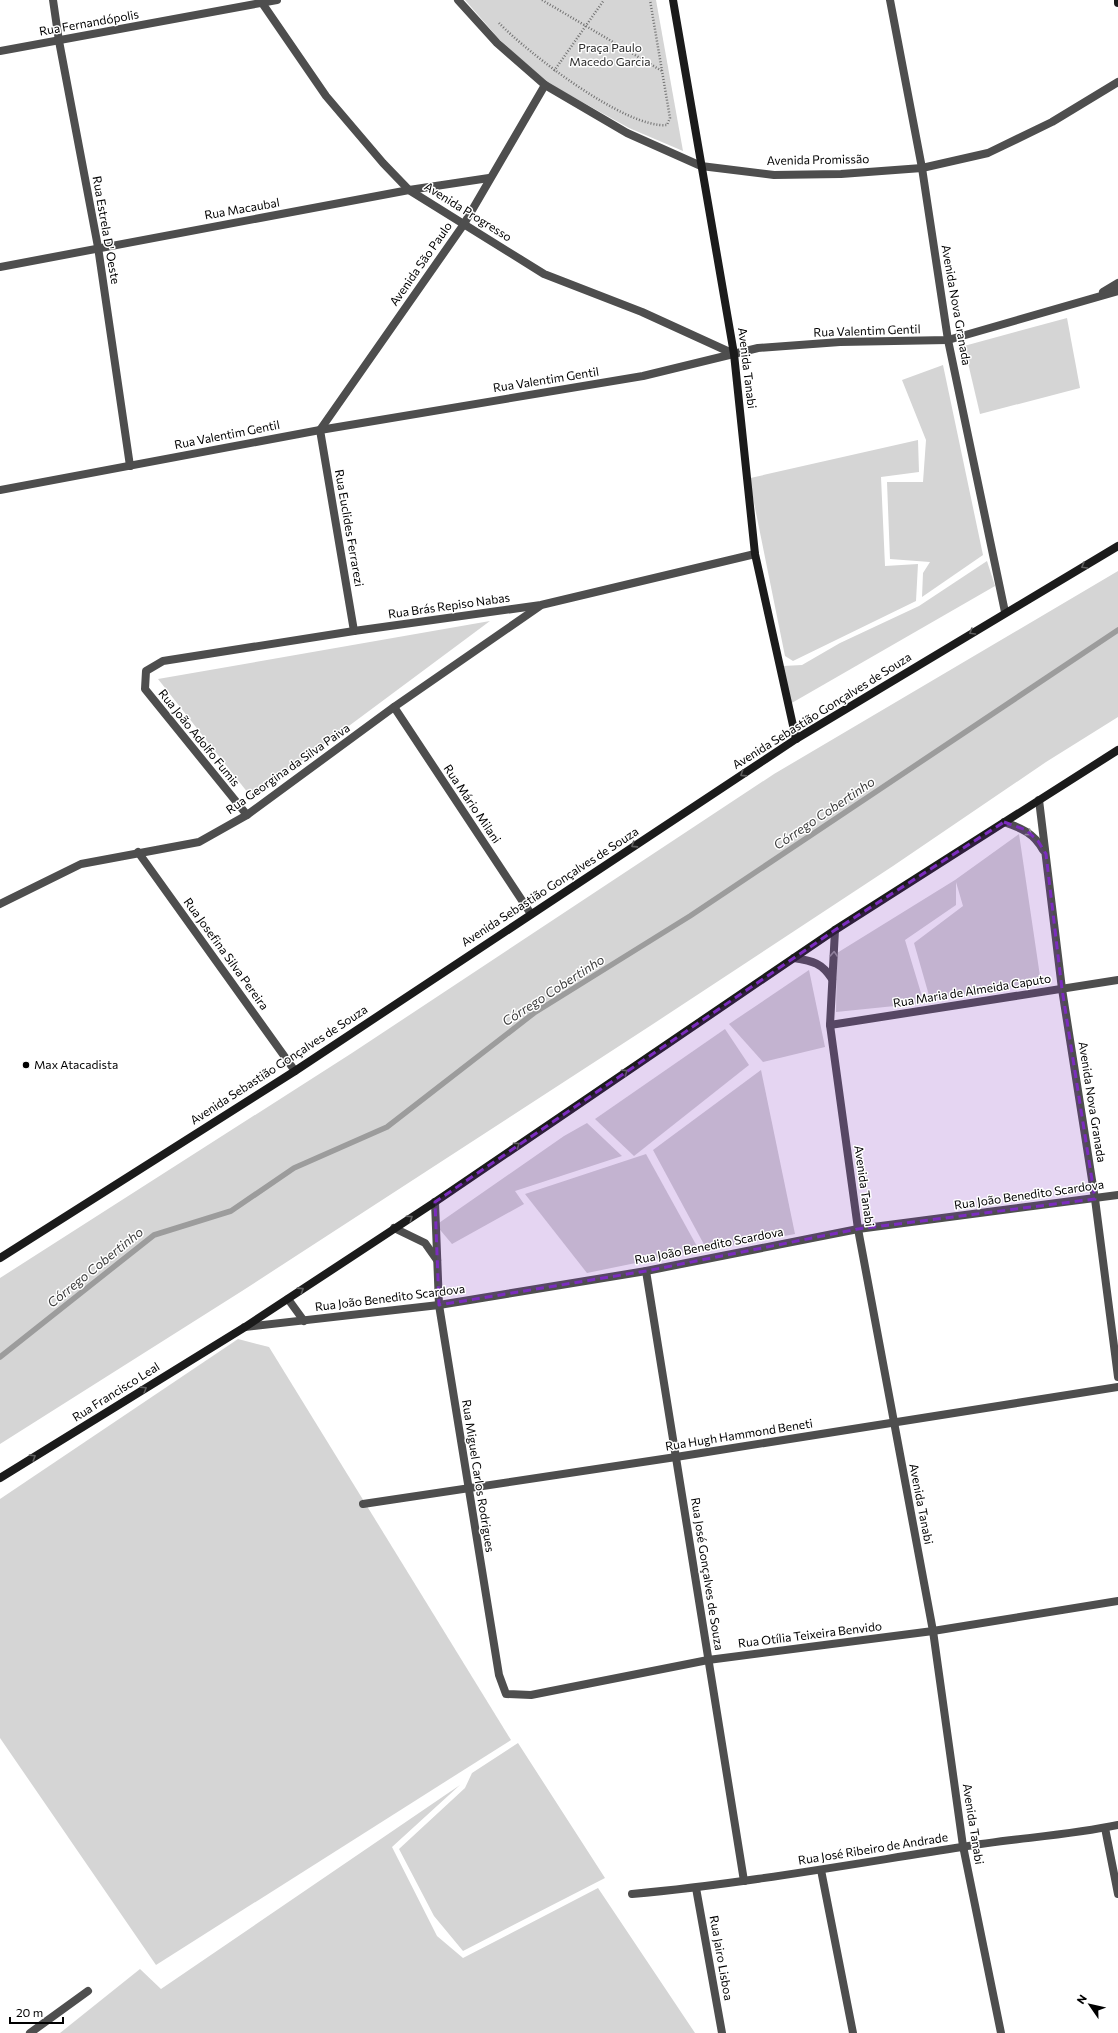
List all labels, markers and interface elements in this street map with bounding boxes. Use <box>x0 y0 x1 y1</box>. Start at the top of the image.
street label: Rua Fernandópolis <box>38 6 140 38</box>
park label: Praça Paulo Macedo Garcia <box>569 40 651 68</box>
street label: Avenida Promissão <box>767 151 869 167</box>
street label: Rua Estrela D' Oeste <box>91 175 123 285</box>
street label: Avenida Progresso <box>422 179 515 244</box>
street label: Rua Macaubal <box>203 195 281 222</box>
street label: Avenida São Paulo <box>386 219 454 308</box>
street label: Avenida Nova Granada <box>939 243 974 366</box>
street label: Rua Valentim Gentil <box>813 321 921 339</box>
street label: Avenida Tanabi <box>736 326 760 409</box>
street label: Rua Valentim Gentil <box>492 364 600 394</box>
street label: Rua Valentim Gentil <box>173 417 281 451</box>
street label: Rua Euclides Ferrarezi <box>333 468 367 588</box>
one-way arrow <box>1081 561 1088 568</box>
street label: Rua Brás Repiso Nabas <box>387 590 511 620</box>
one-way arrow <box>969 627 976 634</box>
street label: Avenida Sebastião Gonçalves de Souza <box>729 649 913 771</box>
street label: Rua João Adolfo Fumis <box>155 686 243 789</box>
street label: Rua Georgina da Silva Paiva <box>223 720 352 816</box>
street label: Rua Mário Milani <box>441 761 504 846</box>
one-way arrow <box>740 769 747 777</box>
water label: Córrego Cobertinho <box>770 773 878 853</box>
street label: Avenida Sebastião Gonçalves de Souza <box>458 824 641 949</box>
one-way arrow <box>1024 828 1031 835</box>
one-way arrow <box>632 841 639 848</box>
street label: Rua Josefina Silva Pereira <box>181 895 272 1013</box>
water label: Córrego Cobertinho <box>499 951 607 1029</box>
one-way arrow <box>829 951 838 957</box>
street label: Rua Maria de Almeida Caputo <box>892 971 1052 1009</box>
street label: Avenida Sebastião Gonçalves de Souza <box>187 1002 370 1127</box>
street label: Avenida Nova Granada <box>1077 1040 1109 1163</box>
place label: Max Atacadista <box>34 1057 118 1071</box>
marker: Max Atacadista <box>21 1060 31 1070</box>
one-way arrow <box>621 1070 628 1077</box>
one-way arrow <box>513 1143 520 1150</box>
street label: Avenida Tanabi <box>852 1144 878 1227</box>
street label: Rua João Benedito Scardova <box>953 1177 1105 1212</box>
one-way arrow <box>405 1216 412 1223</box>
water label: Córrego Cobertinho <box>44 1223 146 1311</box>
street label: Rua João Benedito Scardova <box>633 1224 785 1267</box>
street label: Rua João Benedito Scardova <box>314 1281 466 1314</box>
one-way arrow <box>297 1287 304 1295</box>
street label: Rua Francisco Leal <box>69 1359 162 1424</box>
one-way arrow <box>140 1386 147 1394</box>
street label: Rua Miguel Carlos Rodrigues <box>460 1398 498 1553</box>
street label: Rua Hugh Hammond Beneti <box>664 1415 814 1453</box>
one-way arrow <box>29 1455 36 1462</box>
street label: Avenida Tanabi <box>907 1462 937 1545</box>
street label: Rua José Gonçalves de Souza <box>688 1496 727 1652</box>
street label: Rua Otília Teixeira Benvido <box>737 1618 883 1650</box>
street label: Avenida Tanabi <box>961 1782 987 1865</box>
street label: Rua José Ribeiro de Andrade <box>797 1829 949 1868</box>
street label: Rua Jairo Lisboa <box>707 1914 736 2002</box>
north arrow <box>1070 1985 1110 2025</box>
text: N <box>1074 1992 1089 2006</box>
scale bar <box>10 1999 63 2025</box>
text: 20 m <box>16 2005 43 2019</box>

